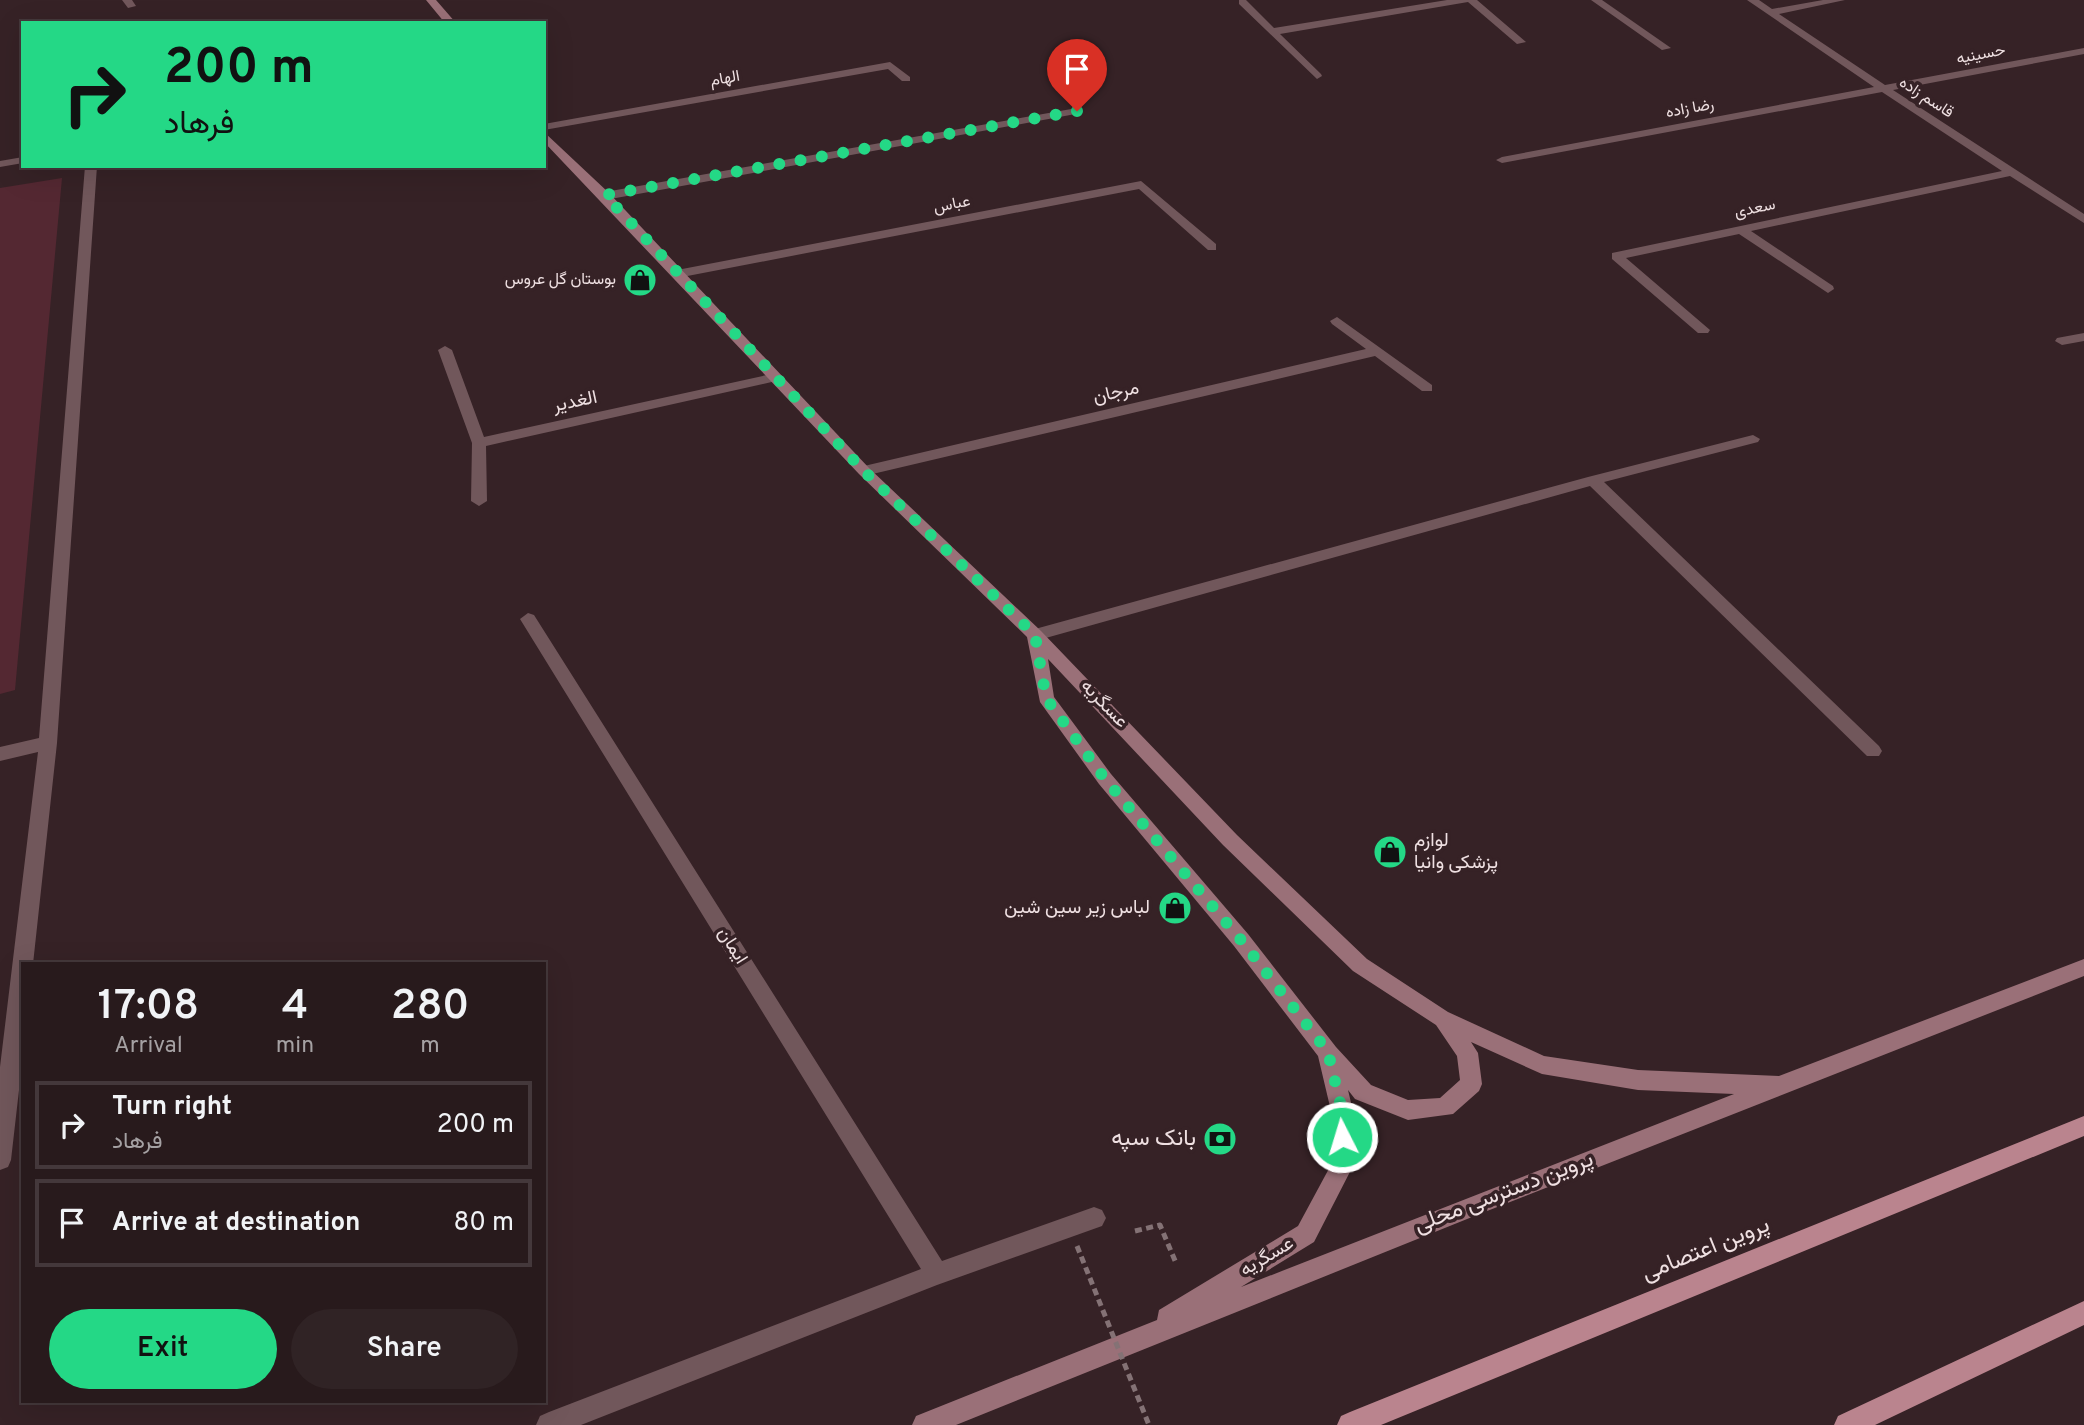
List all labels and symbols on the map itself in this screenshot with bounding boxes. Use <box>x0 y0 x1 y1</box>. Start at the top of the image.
pin <box>1047 39 1107 111</box>
street label: حسینیه <box>1955 40 2007 70</box>
street label: الهام <box>708 67 742 91</box>
street label: قاسم زاده <box>1895 73 1957 123</box>
street label: رضا زاده <box>1664 95 1716 123</box>
street label: عباس <box>932 192 972 218</box>
street label: سعدی <box>1733 195 1777 223</box>
shop icon: بوستان گل عروس <box>621 261 659 299</box>
place label: بوستان گل عروس <box>505 270 616 290</box>
street label: مرجان <box>1091 376 1141 410</box>
street label: الغدیر <box>550 386 599 419</box>
street label: عسگریه <box>1075 675 1133 733</box>
place label: لوازم پزشکی وانیا <box>1414 829 1498 875</box>
shop icon: لوازم پزشکی وانیا <box>1371 833 1409 871</box>
shop icon: لباس زیر سین شین <box>1156 889 1194 927</box>
place label: لباس زیر سین شین <box>1004 896 1150 920</box>
street label: ایمان <box>711 923 753 969</box>
position arrow <box>1305 1100 1379 1174</box>
bank icon: بانک سپه <box>1201 1120 1239 1158</box>
place label: بانک سپه <box>1111 1125 1196 1154</box>
street label: پروین دسترسی محلی <box>1410 1145 1598 1241</box>
street label: پروین اعتصامی <box>1638 1211 1774 1289</box>
street label: عسگریه <box>1236 1232 1298 1282</box>

